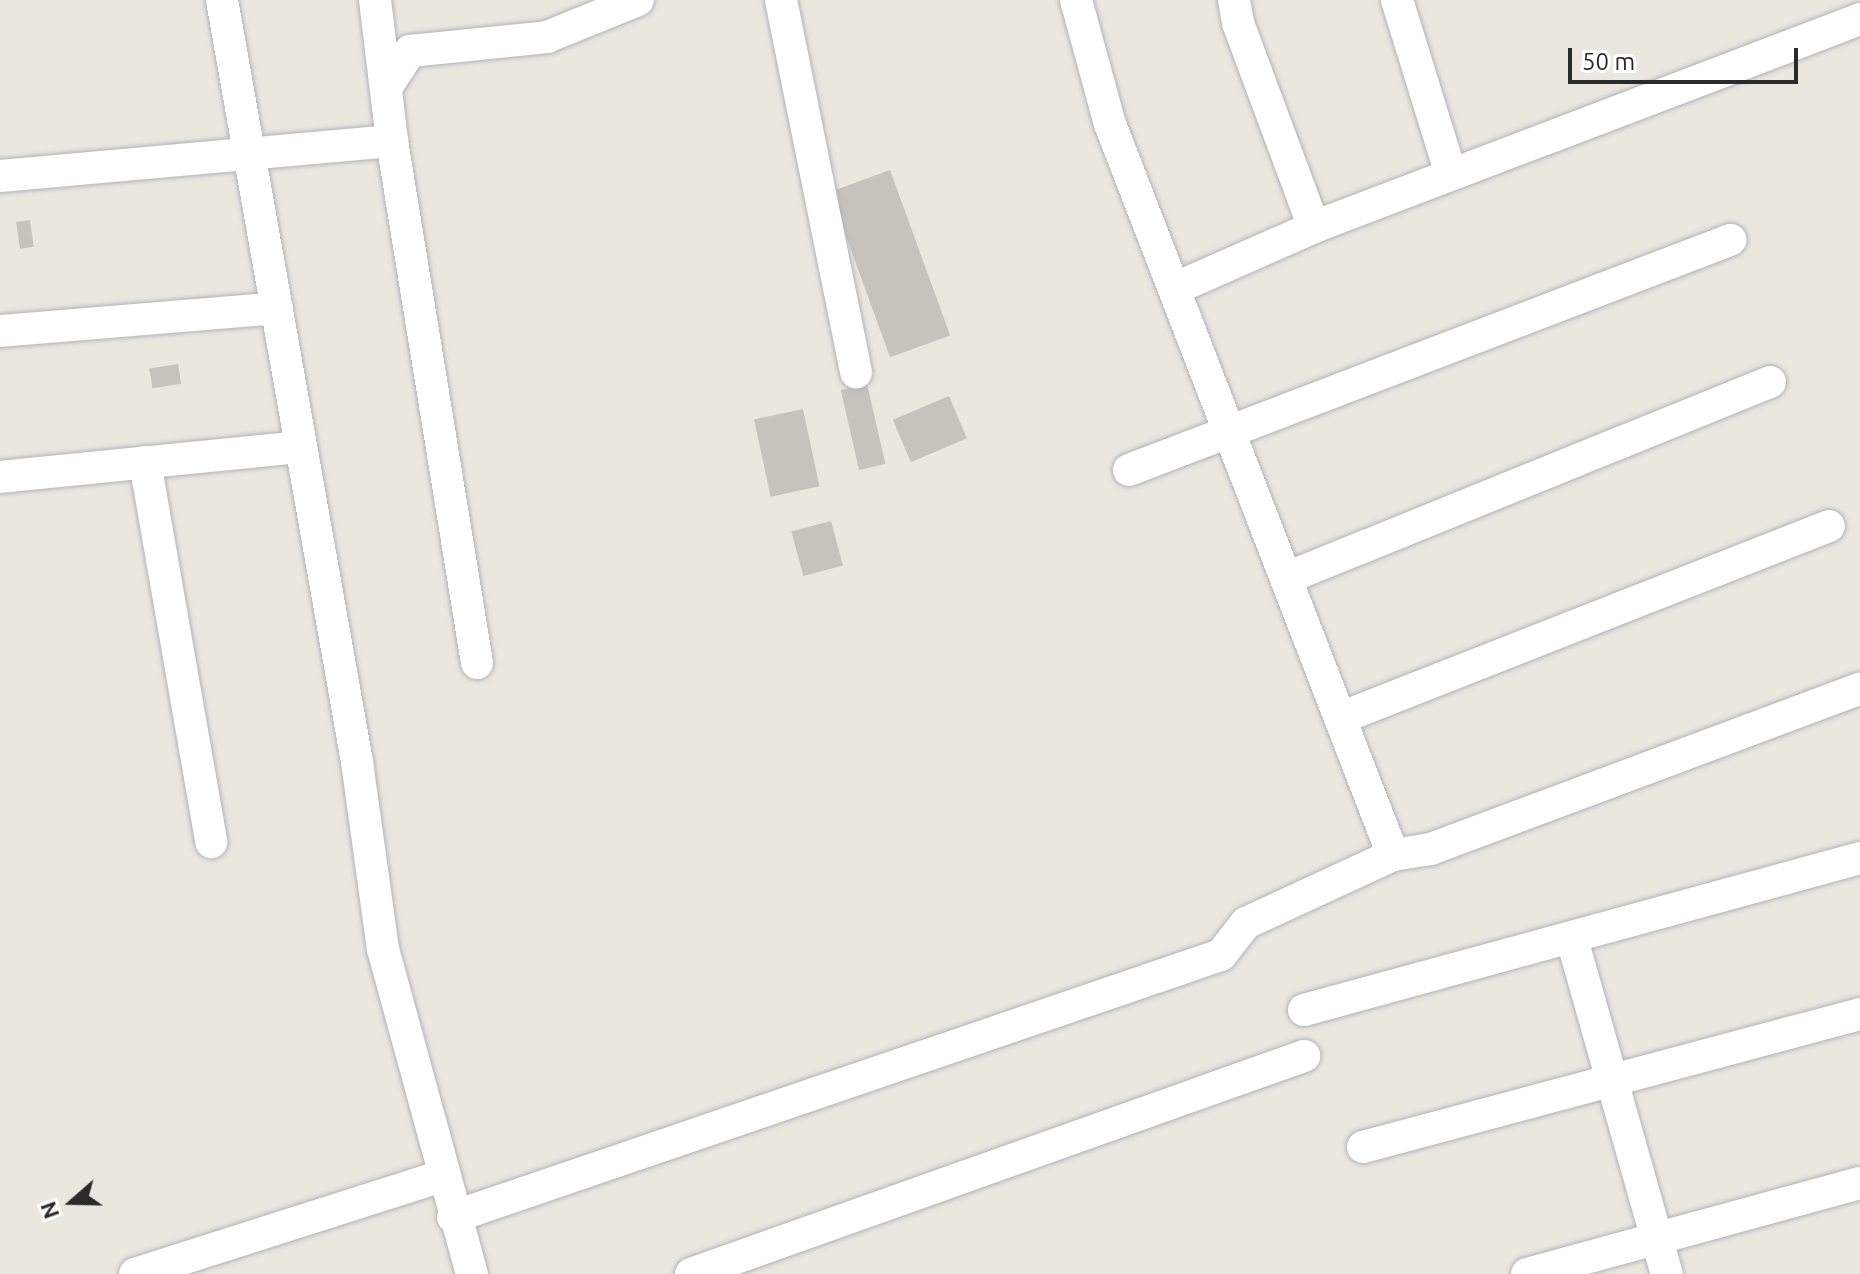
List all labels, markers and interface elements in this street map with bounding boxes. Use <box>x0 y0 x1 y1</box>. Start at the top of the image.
scale bar <box>1572 32 1802 82</box>
text: 50 m <box>1582 48 1635 75</box>
north arrow <box>32 1162 112 1242</box>
text: N <box>34 1198 64 1222</box>

